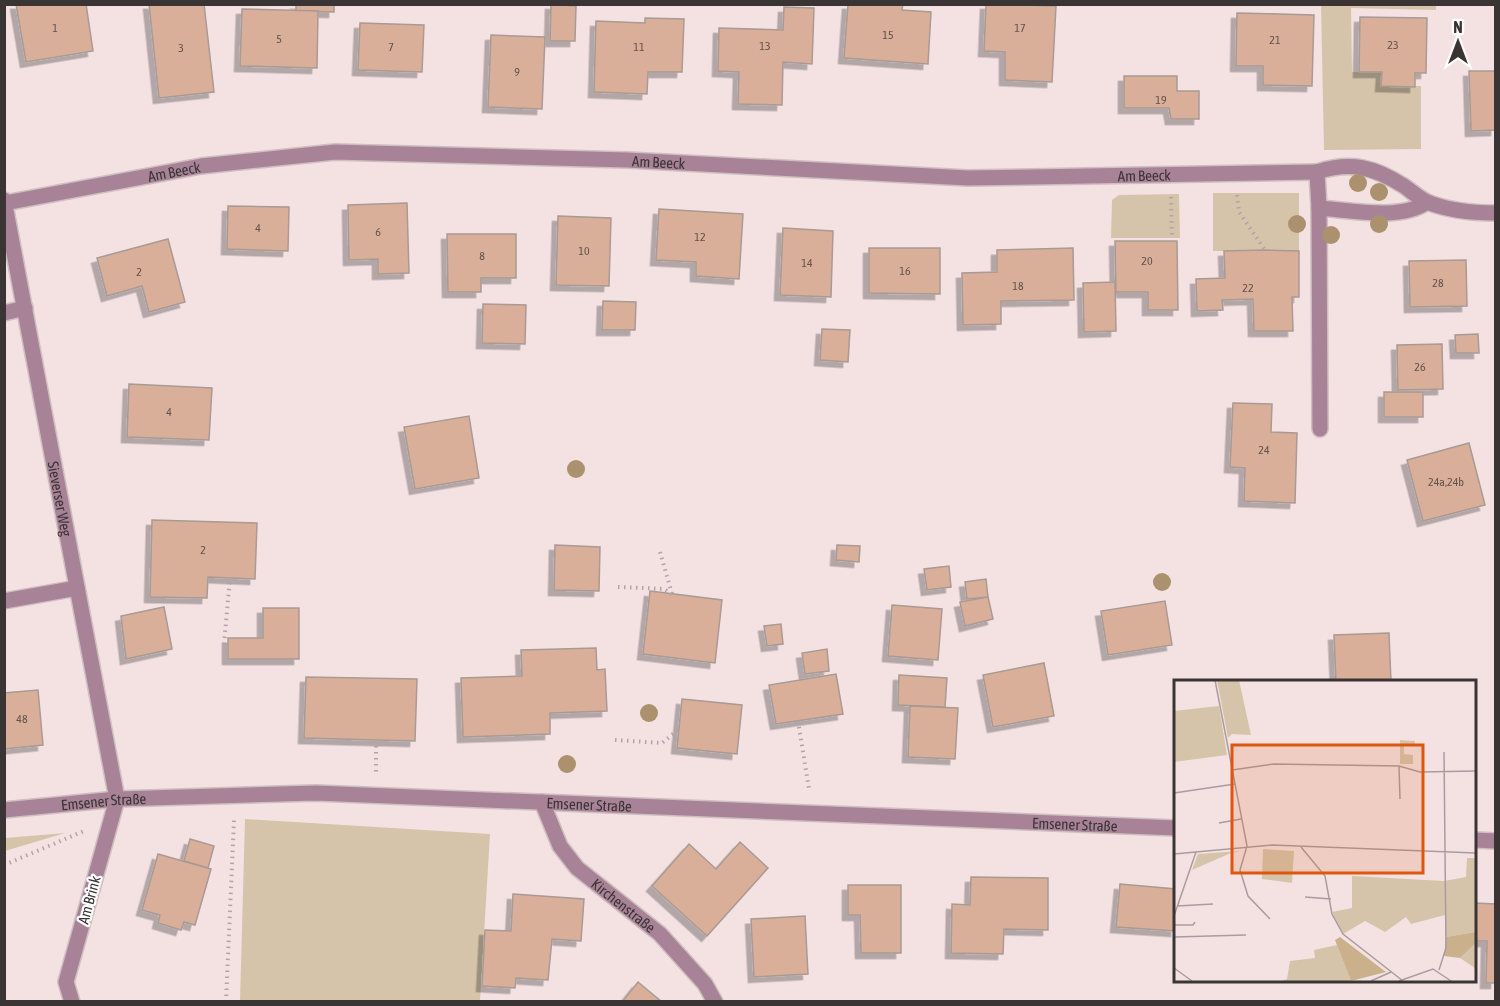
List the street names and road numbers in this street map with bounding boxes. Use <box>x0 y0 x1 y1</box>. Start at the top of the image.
street label: Am Beeck <box>632 152 686 172</box>
street label: Am Beeck <box>146 158 202 184</box>
street label: Am Beeck <box>1118 166 1171 184</box>
street label: Sieverser Weg <box>45 460 76 538</box>
street label: Emsener Straße <box>60 790 147 813</box>
street label: Emsener Straße <box>546 794 632 814</box>
street label: Emsener Straße <box>1032 814 1118 834</box>
street label: Am Brink <box>74 874 104 926</box>
street label: Kirchenstraße <box>588 875 659 936</box>

